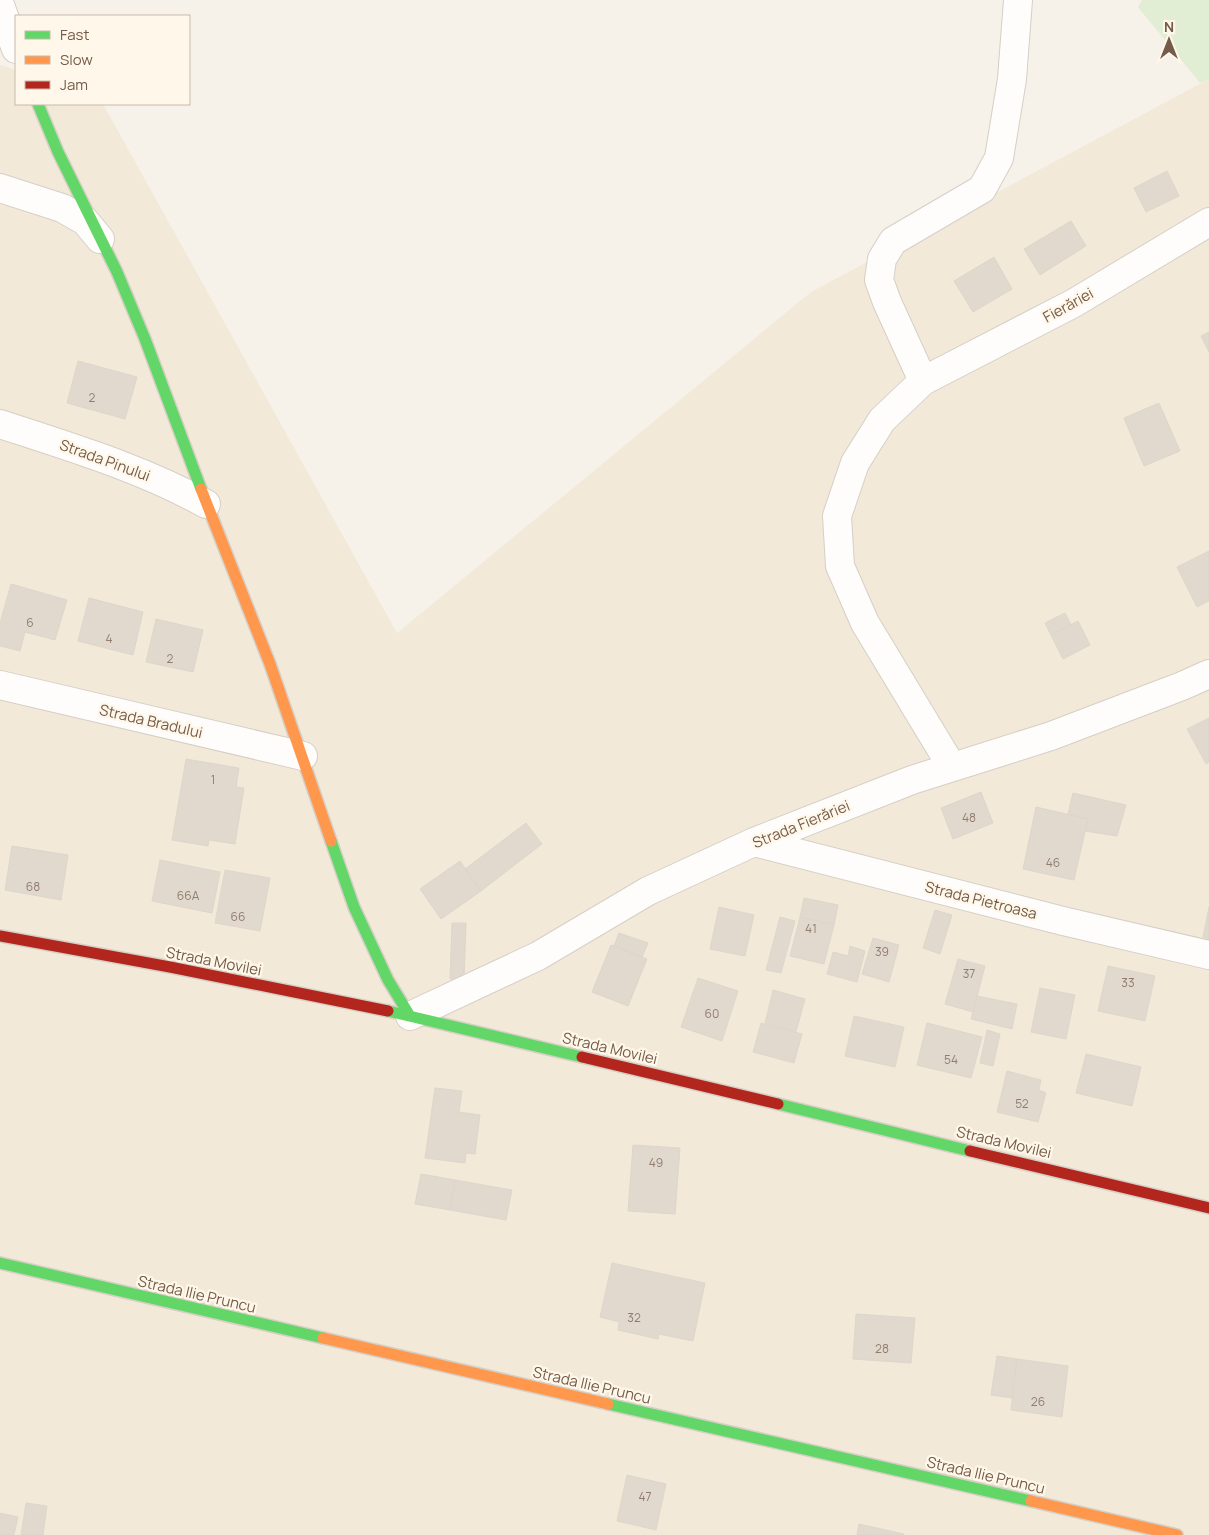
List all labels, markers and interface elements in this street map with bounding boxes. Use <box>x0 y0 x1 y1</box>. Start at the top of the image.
legend <box>15 15 190 105</box>
north arrow <box>1144 15 1194 65</box>
text: N <box>1164 17 1174 36</box>
text: Fast <box>60 24 89 45</box>
text: Slow <box>60 49 93 70</box>
text: Jam <box>60 74 88 95</box>
street label: Fierăriei <box>1039 283 1097 327</box>
house number: 2 <box>89 389 96 406</box>
street label: Strada Pinului <box>57 434 153 486</box>
house number: 6 <box>26 614 34 631</box>
house number: 4 <box>105 630 113 647</box>
house number: 2 <box>167 650 174 667</box>
street label: Strada Bradului <box>97 699 205 743</box>
house number: 1 <box>211 771 215 788</box>
street label: Strada Fierăriei <box>749 795 853 853</box>
house number: 48 <box>962 809 976 826</box>
house number: 46 <box>1046 854 1060 871</box>
street label: Strada Pietroasa <box>923 876 1039 924</box>
house number: 68 <box>26 878 40 895</box>
house number: 66A <box>177 887 200 904</box>
house number: 66 <box>231 908 245 925</box>
house number: 41 <box>805 920 817 937</box>
street label: Strada Movilei <box>164 941 264 981</box>
house number: 39 <box>875 943 889 960</box>
house number: 37 <box>963 965 975 982</box>
house number: 33 <box>1121 974 1135 991</box>
house number: 60 <box>705 1005 719 1022</box>
street label: Strada Movilei <box>560 1027 660 1069</box>
house number: 54 <box>944 1051 958 1068</box>
house number: 52 <box>1015 1095 1029 1112</box>
street label: Strada Movilei <box>954 1121 1054 1163</box>
house number: 49 <box>649 1154 663 1171</box>
street label: Strada Ilie Pruncu <box>136 1270 258 1318</box>
house number: 32 <box>627 1309 641 1326</box>
house number: 28 <box>875 1340 889 1357</box>
street label: Strada Ilie Pruncu <box>531 1361 653 1409</box>
house number: 26 <box>1031 1393 1045 1410</box>
street label: Strada Ilie Pruncu <box>925 1451 1047 1499</box>
house number: 47 <box>638 1488 652 1505</box>

